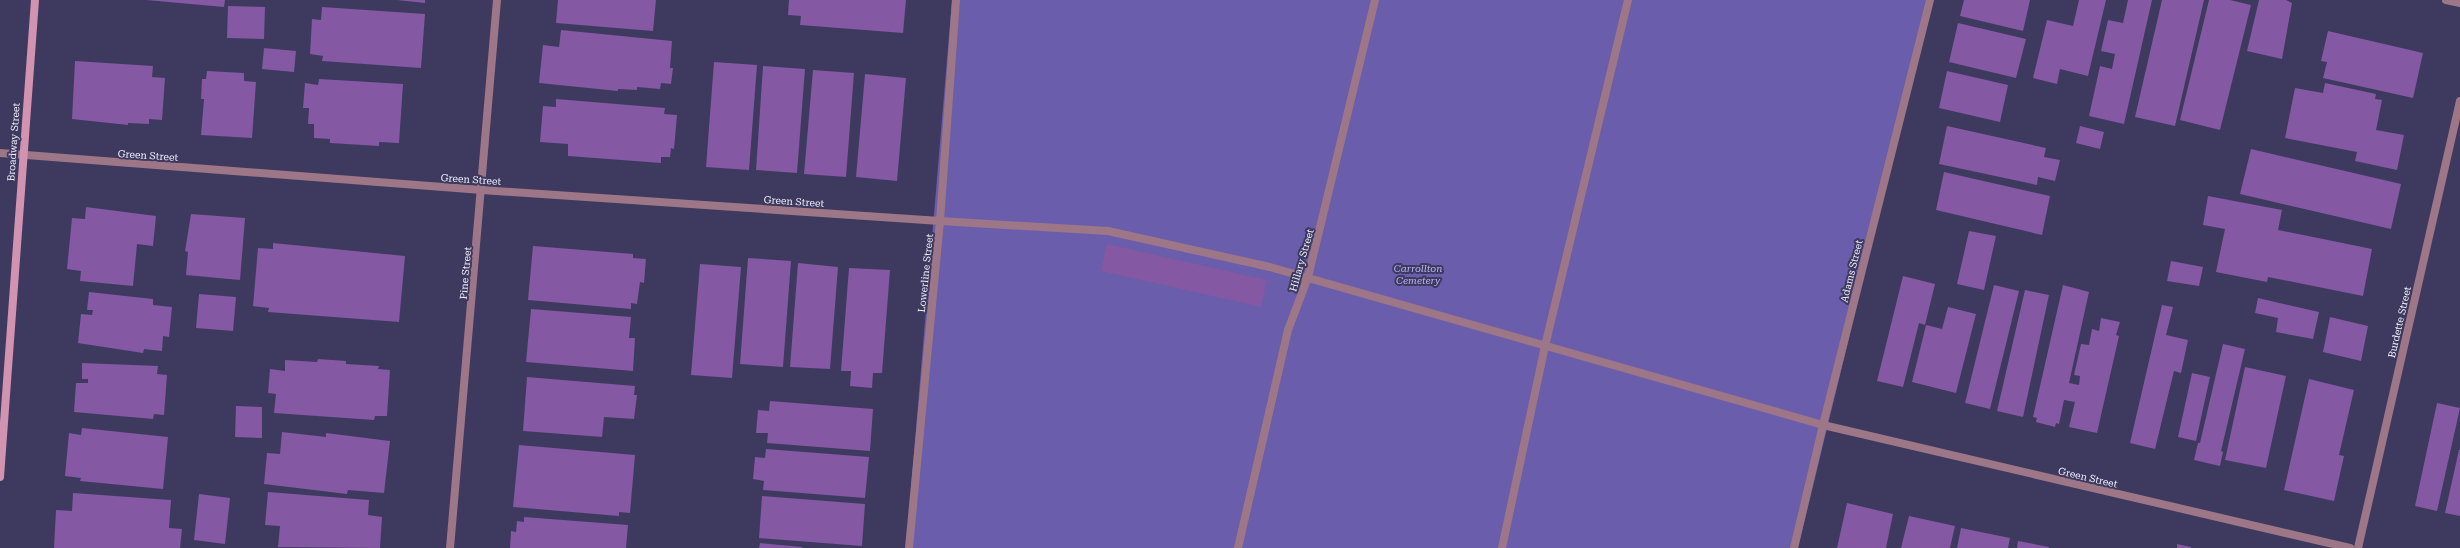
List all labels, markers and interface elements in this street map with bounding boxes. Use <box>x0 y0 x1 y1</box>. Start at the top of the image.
street label: Broadway Street <box>5 102 22 182</box>
street label: Green Street <box>117 148 179 163</box>
street label: Green Street <box>440 172 502 187</box>
street label: Green Street <box>763 194 825 209</box>
street label: Hillary Street <box>1287 227 1316 293</box>
street label: Lowerline Street <box>916 233 935 313</box>
street label: Adams Street <box>1838 239 1865 303</box>
street label: Pine Street <box>458 246 473 300</box>
park label: Carrollton Cemetery <box>1394 263 1442 286</box>
street label: Burdette Street <box>2386 285 2413 359</box>
street label: Green Street <box>2057 465 2119 490</box>

